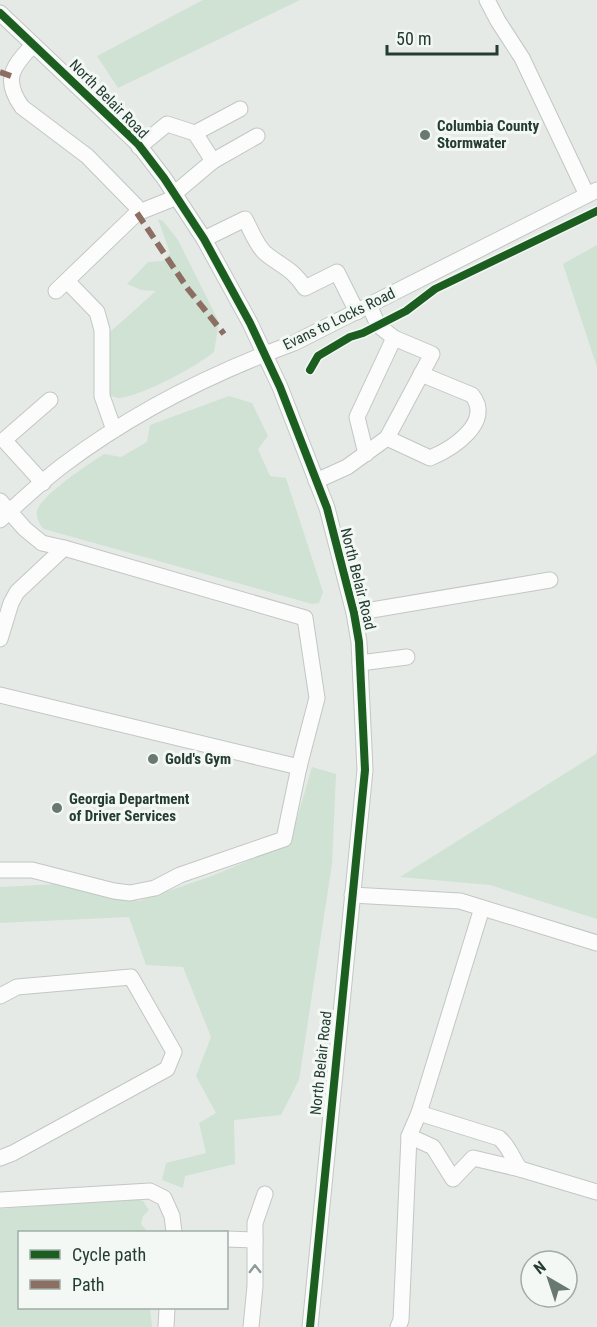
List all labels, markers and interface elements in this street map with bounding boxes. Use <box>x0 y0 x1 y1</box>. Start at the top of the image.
scale bar <box>387 18 496 56</box>
text: 50 m <box>396 28 431 49</box>
street label: North Belair Road <box>66 56 152 142</box>
place label: Columbia County Stormwater <box>437 117 539 152</box>
marker: Columbia County Stormwater <box>418 128 432 142</box>
street label: Evans to Locks Road <box>280 284 398 354</box>
street label: North Belair Road <box>337 526 379 632</box>
place label: Gold's Gym <box>165 750 231 768</box>
marker: Gold's Gym <box>146 752 160 766</box>
place label: Georgia Department of Driver Services <box>69 790 190 825</box>
marker: Georgia Department of Driver Services <box>50 801 64 815</box>
street label: North Belair Road <box>307 1010 335 1116</box>
legend <box>18 1231 228 1309</box>
text: Cycle path <box>72 1244 146 1265</box>
north arrow <box>519 1249 579 1309</box>
text: N <box>530 1257 550 1278</box>
one-way arrow <box>248 1264 261 1273</box>
text: Path <box>72 1274 105 1295</box>

